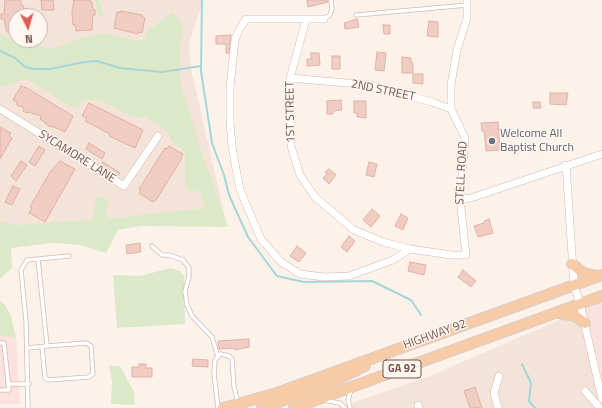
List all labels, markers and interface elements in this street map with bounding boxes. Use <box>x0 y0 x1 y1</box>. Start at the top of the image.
north arrow <box>8 8 48 48</box>
text: N <box>24 31 33 47</box>
street label: 2ND STREET <box>350 77 416 105</box>
street label: 1ST STREET <box>283 81 299 143</box>
street label: SYCAMORE LANE <box>36 127 118 187</box>
place label: Welcome All Baptist Church <box>500 127 574 155</box>
marker: Welcome All Baptist Church <box>487 136 497 146</box>
street label: STELL ROAD <box>453 141 471 205</box>
street label: HIGHWAY 92 <box>402 317 468 353</box>
road number: GA 92 <box>383 360 421 378</box>

